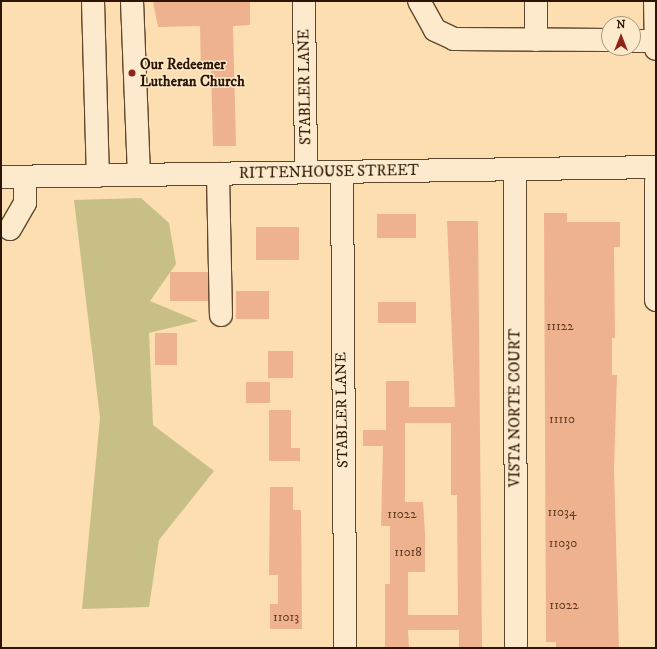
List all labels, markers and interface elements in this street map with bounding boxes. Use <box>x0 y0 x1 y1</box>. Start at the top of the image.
north arrow <box>601 16 641 56</box>
text: N <box>616 18 626 32</box>
street label: STABLER LANE <box>295 29 315 145</box>
place label: Our Redeemer Lutheran Church <box>140 55 245 90</box>
marker: Our Redeemer Lutheran Church <box>127 68 137 78</box>
street label: RITTENHOUSE STREET <box>239 161 419 183</box>
house number: 11122 <box>546 318 574 334</box>
street label: VISTA NORTE COURT <box>506 329 524 487</box>
street label: STABLER LANE <box>332 352 352 468</box>
house number: 11110 <box>549 411 575 427</box>
house number: 11034 <box>548 504 576 520</box>
house number: 11022 <box>387 506 417 522</box>
house number: 11030 <box>549 535 577 551</box>
house number: 11018 <box>394 544 422 560</box>
house number: 11022 <box>549 597 579 613</box>
house number: 11013 <box>273 609 299 625</box>

